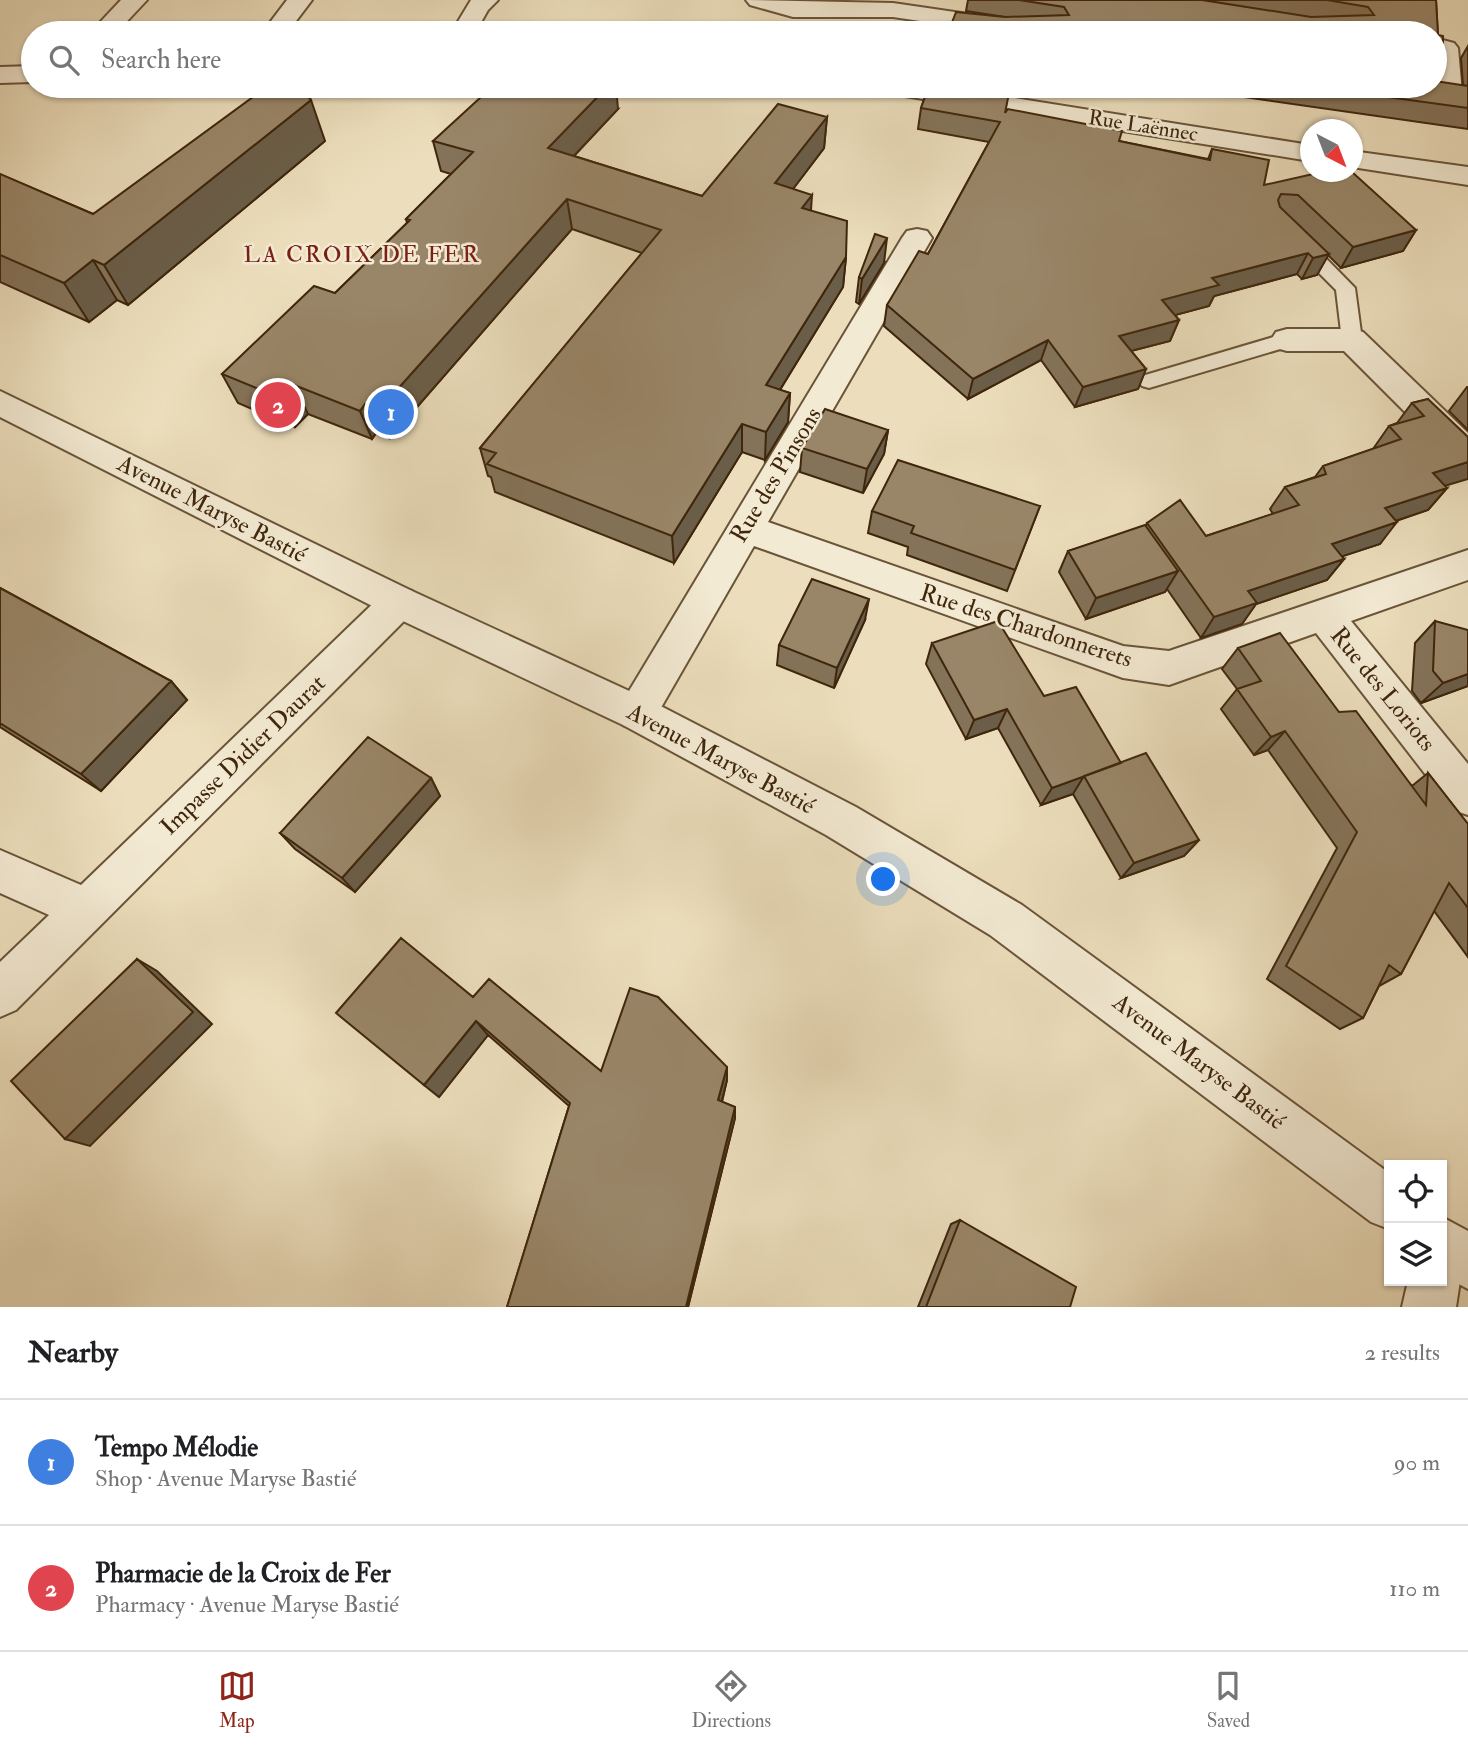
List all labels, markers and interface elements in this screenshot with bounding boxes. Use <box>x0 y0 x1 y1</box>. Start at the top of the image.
search box <box>21 21 1447 98</box>
icon: search <box>45 41 83 79</box>
text: Search here <box>101 44 221 76</box>
street label: Rue Laënnec <box>1086 104 1200 148</box>
north arrow <box>1300 119 1363 182</box>
district label: LA CROIX DE FER <box>243 240 481 269</box>
pin: 2 <box>255 379 301 431</box>
pin: 1 <box>368 386 414 438</box>
street label: Rue des Pinsons <box>723 402 829 548</box>
street label: Avenue Maryse Bastié <box>111 447 313 571</box>
street label: Rue des Chardonnerets <box>916 577 1136 675</box>
street label: Rue des Loriots <box>1323 620 1443 758</box>
street label: Impasse Didier Daurat <box>154 668 332 842</box>
street label: Avenue Maryse Bastié <box>621 696 821 822</box>
your location <box>866 862 900 896</box>
street label: Avenue Maryse Bastié <box>1106 986 1292 1138</box>
map controls <box>1384 1160 1447 1286</box>
button: locate <box>1384 1160 1447 1223</box>
button: layers <box>1384 1223 1447 1286</box>
text: Nearby <box>28 1334 118 1371</box>
text: 2 results <box>1365 1338 1440 1367</box>
text: Tempo Mélodie <box>95 1432 258 1464</box>
text: 1 <box>47 1448 55 1477</box>
text: 90 m <box>1394 1448 1440 1477</box>
text: Shop · Avenue Maryse Bastié <box>95 1464 356 1493</box>
text: Pharmacie de la Croix de Fer <box>95 1558 391 1590</box>
text: 2 <box>45 1574 57 1603</box>
text: 110 m <box>1389 1574 1440 1603</box>
text: Pharmacy · Avenue Maryse Bastié <box>95 1590 399 1619</box>
tab: Map <box>218 1667 256 1733</box>
tab: Directions <box>691 1667 771 1733</box>
tab: Saved <box>1207 1667 1250 1733</box>

